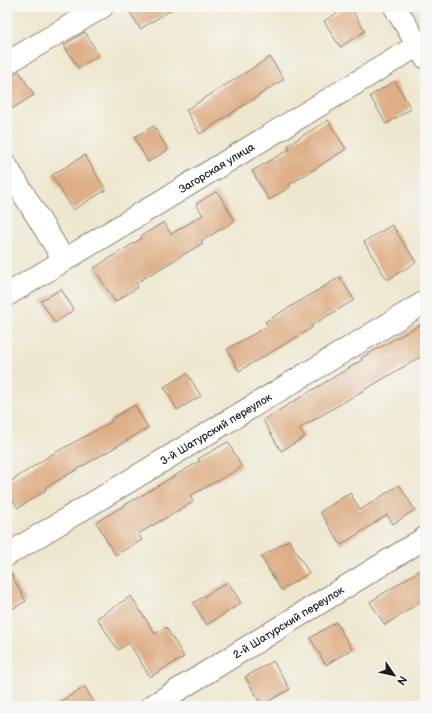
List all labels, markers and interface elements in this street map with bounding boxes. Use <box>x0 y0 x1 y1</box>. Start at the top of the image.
street label: Загорская улица <box>176 140 257 196</box>
street label: 3-й Шатурский переулок <box>158 390 274 468</box>
street label: 2-й Шатурский переулок <box>231 583 347 662</box>
north arrow <box>374 655 414 695</box>
text: N <box>394 673 410 687</box>

